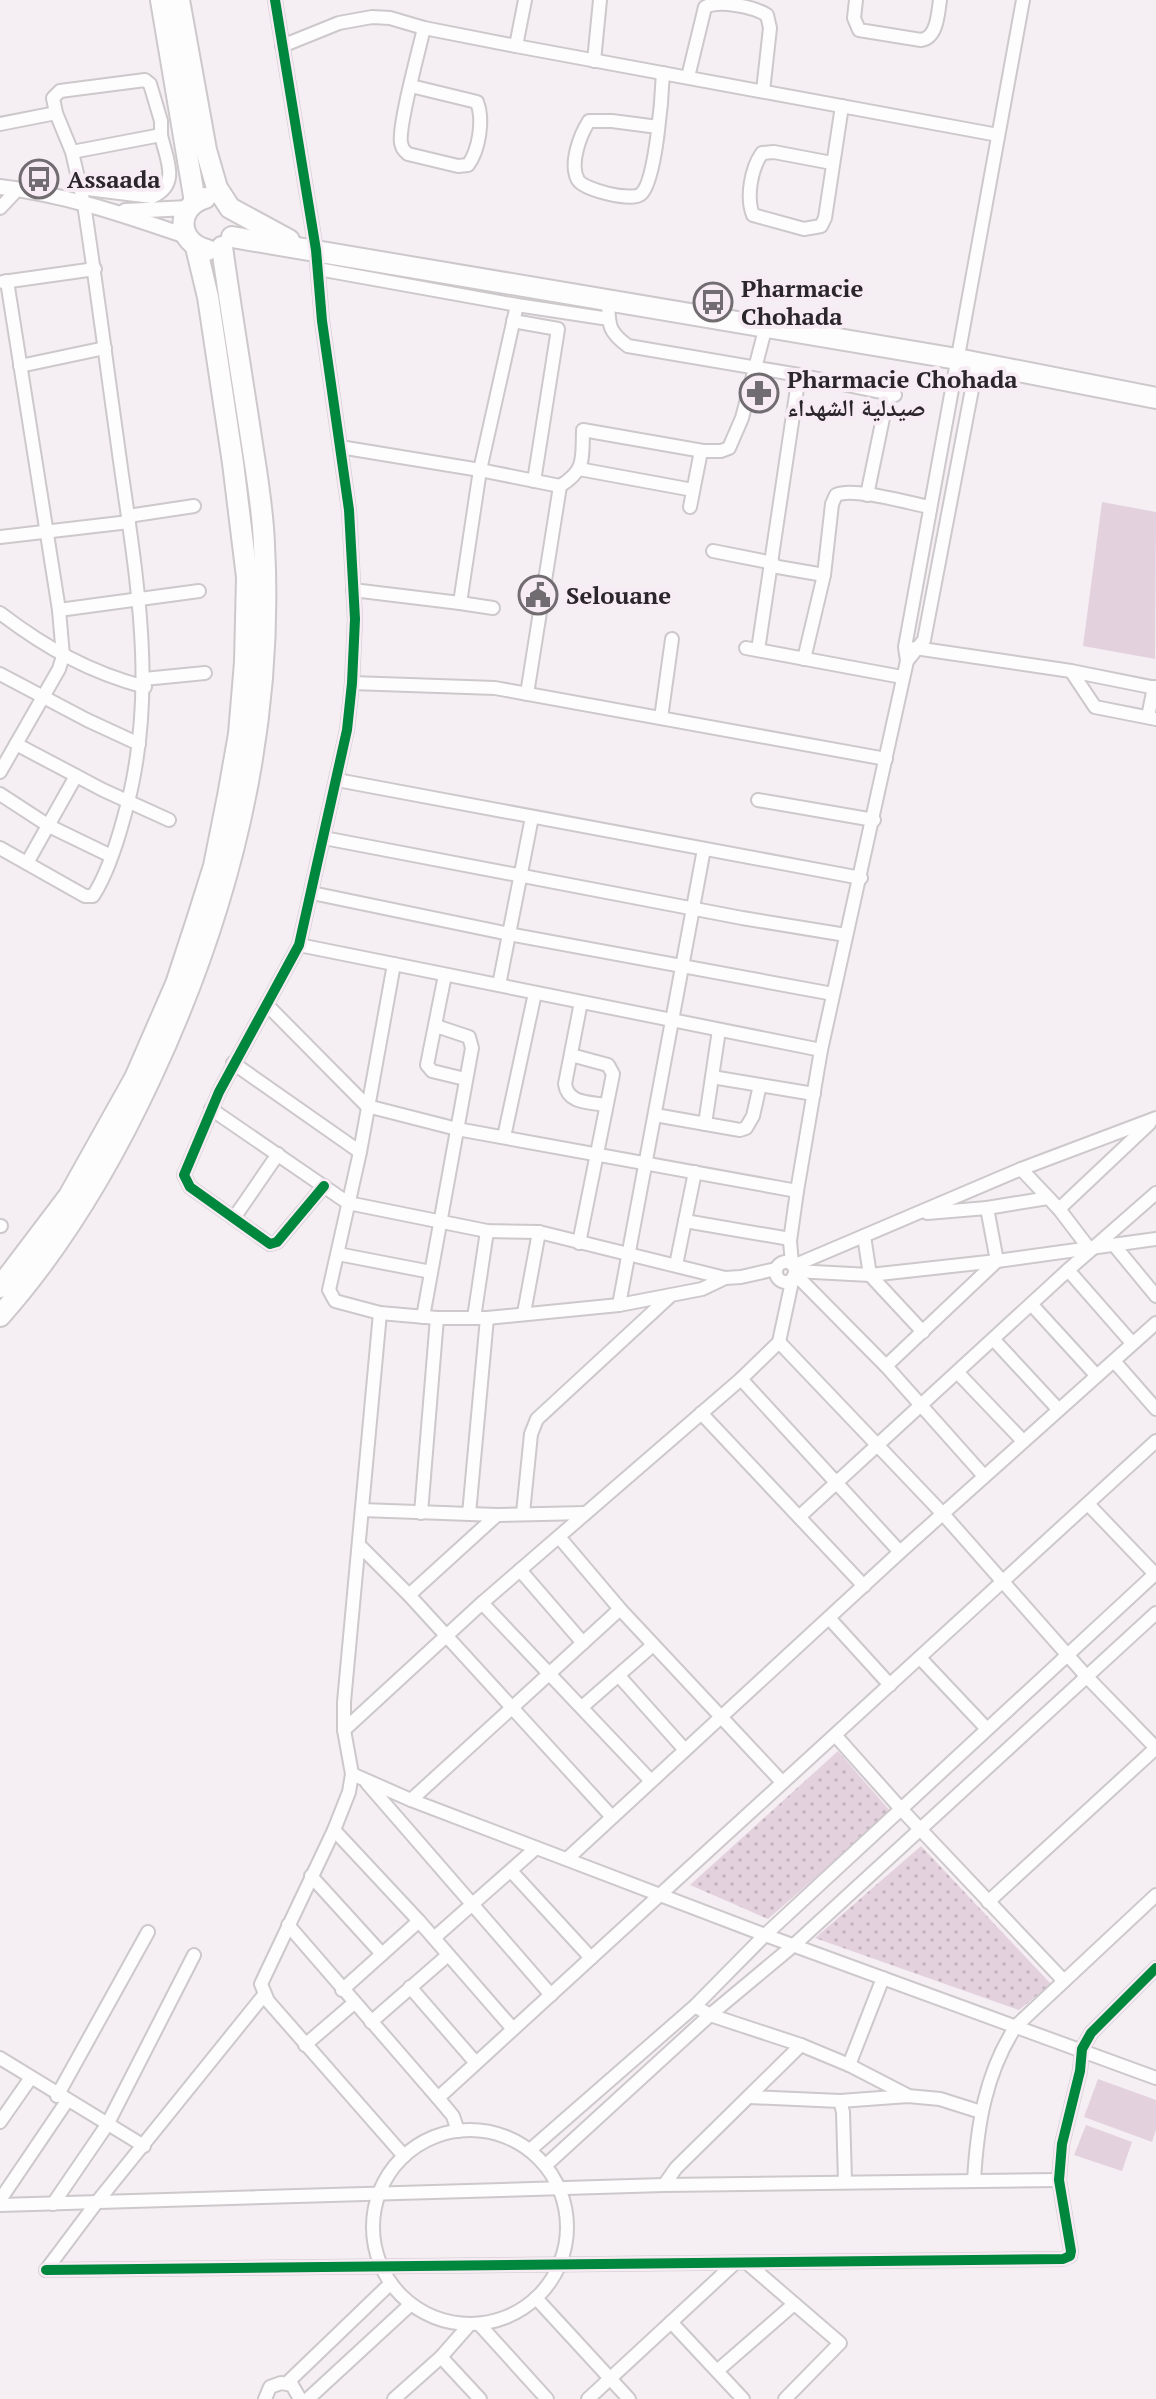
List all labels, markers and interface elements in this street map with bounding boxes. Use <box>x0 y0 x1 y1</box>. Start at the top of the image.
bus stop icon: Assaada <box>18 158 60 200</box>
place label: Assaada <box>67 163 161 195</box>
place label: Pharmacie Chohada <box>741 272 864 332</box>
bus stop icon: Pharmacie Chohada <box>692 281 734 323</box>
place label: Pharmacie Chohada صيدلية الشهداء <box>787 363 1018 423</box>
pharmacy icon: Pharmacie Chohada صيدلية الشهداء <box>738 372 780 414</box>
public building icon: Selouane <box>517 574 559 616</box>
place label: Selouane <box>566 579 671 611</box>

